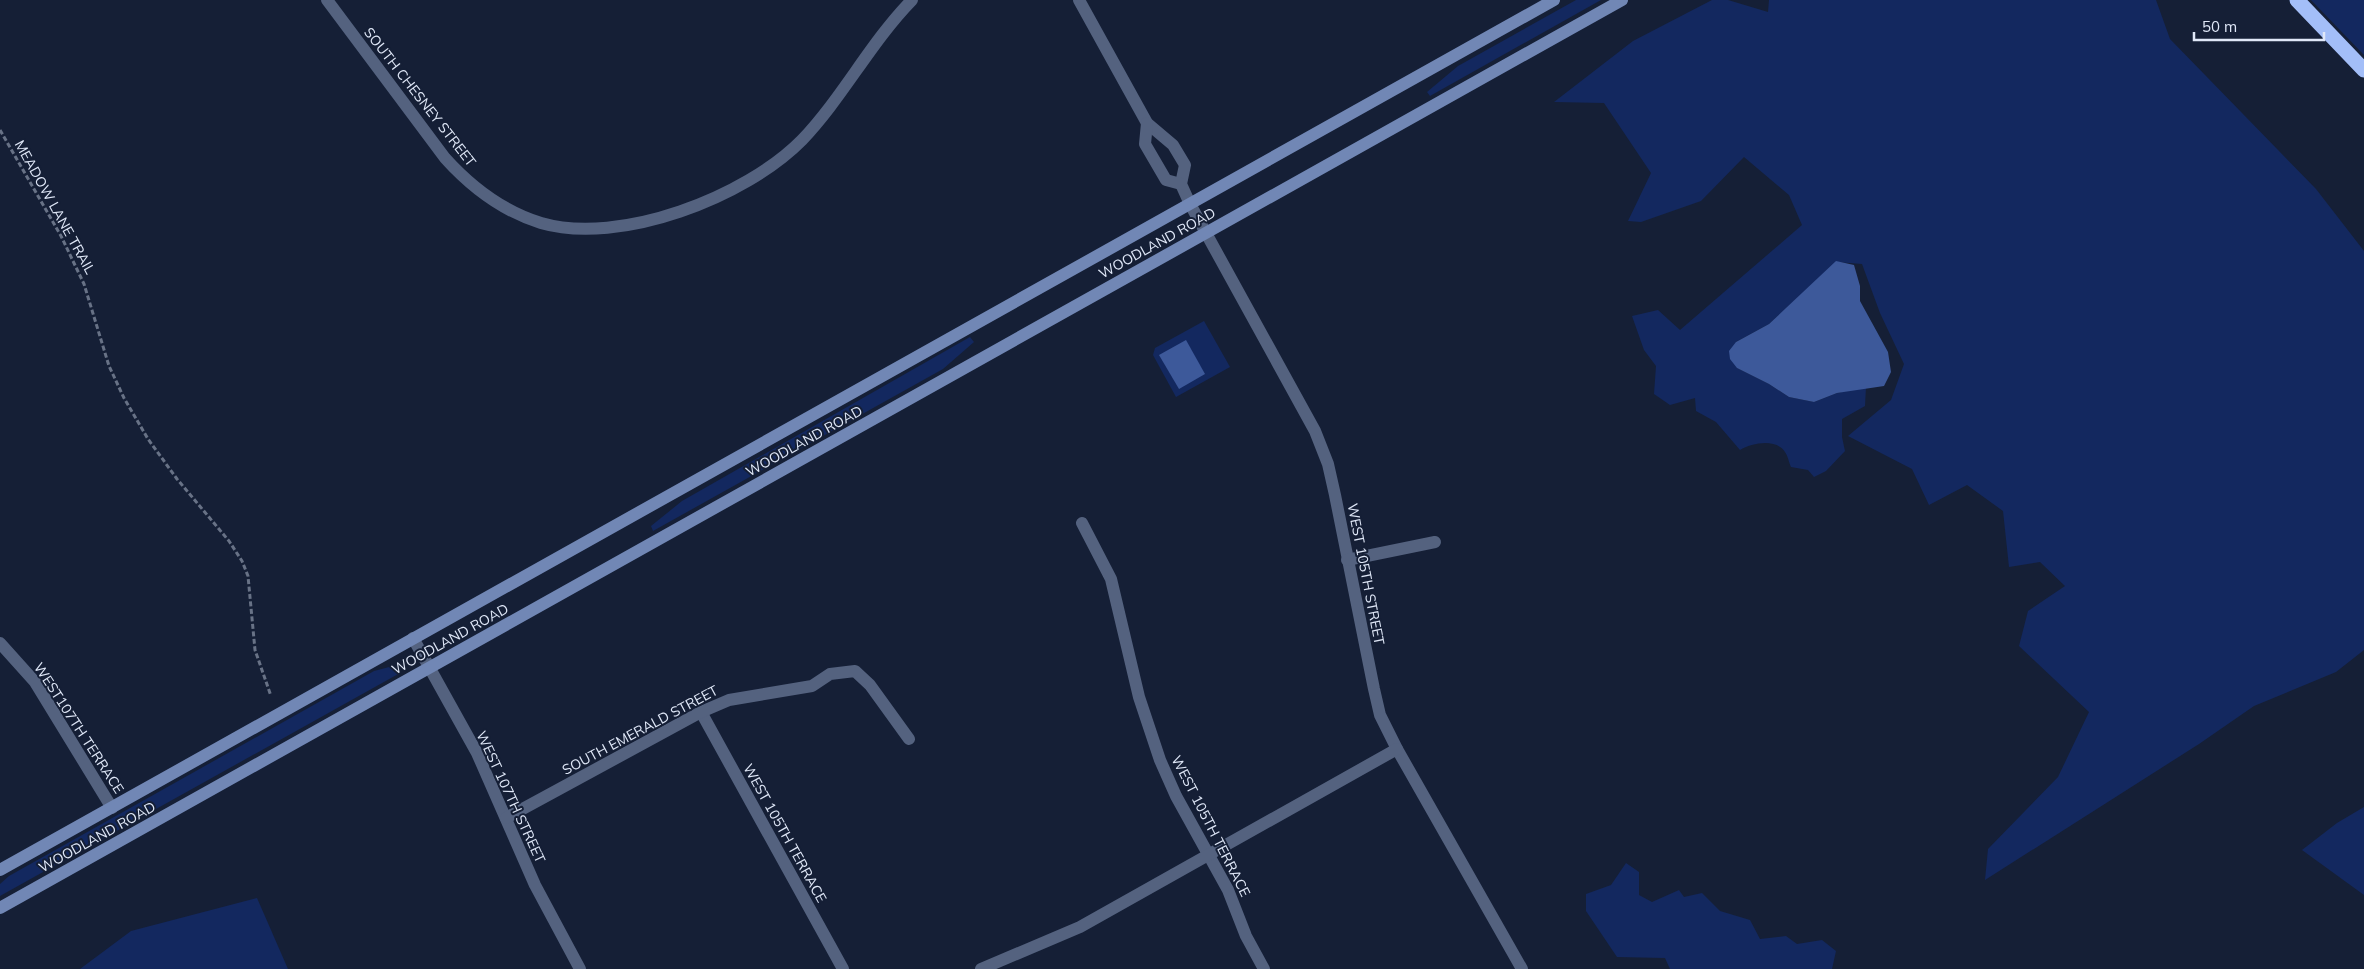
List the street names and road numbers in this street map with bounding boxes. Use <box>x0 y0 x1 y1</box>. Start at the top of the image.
street label: SOUTH CHESNEY STREET <box>360 24 480 171</box>
street label: MEADOW LANE TRAIL <box>11 137 99 277</box>
street label: WOODLAND ROAD <box>1096 203 1218 283</box>
street label: WOODLAND ROAD <box>743 401 865 481</box>
street label: WEST 105TH STREET <box>1343 502 1389 647</box>
street label: WOODLAND ROAD <box>389 599 511 679</box>
street label: WEST107TH TERRACE <box>30 659 128 797</box>
street label: SOUTH EMERALD STREET <box>559 681 722 779</box>
street label: WEST 107TH STREET <box>472 728 550 866</box>
street label: WEST 105TH TERRACE <box>1168 752 1254 900</box>
street label: WEST 105TH TERRACE <box>739 760 831 906</box>
street label: WOODLAND ROAD <box>36 797 158 877</box>

